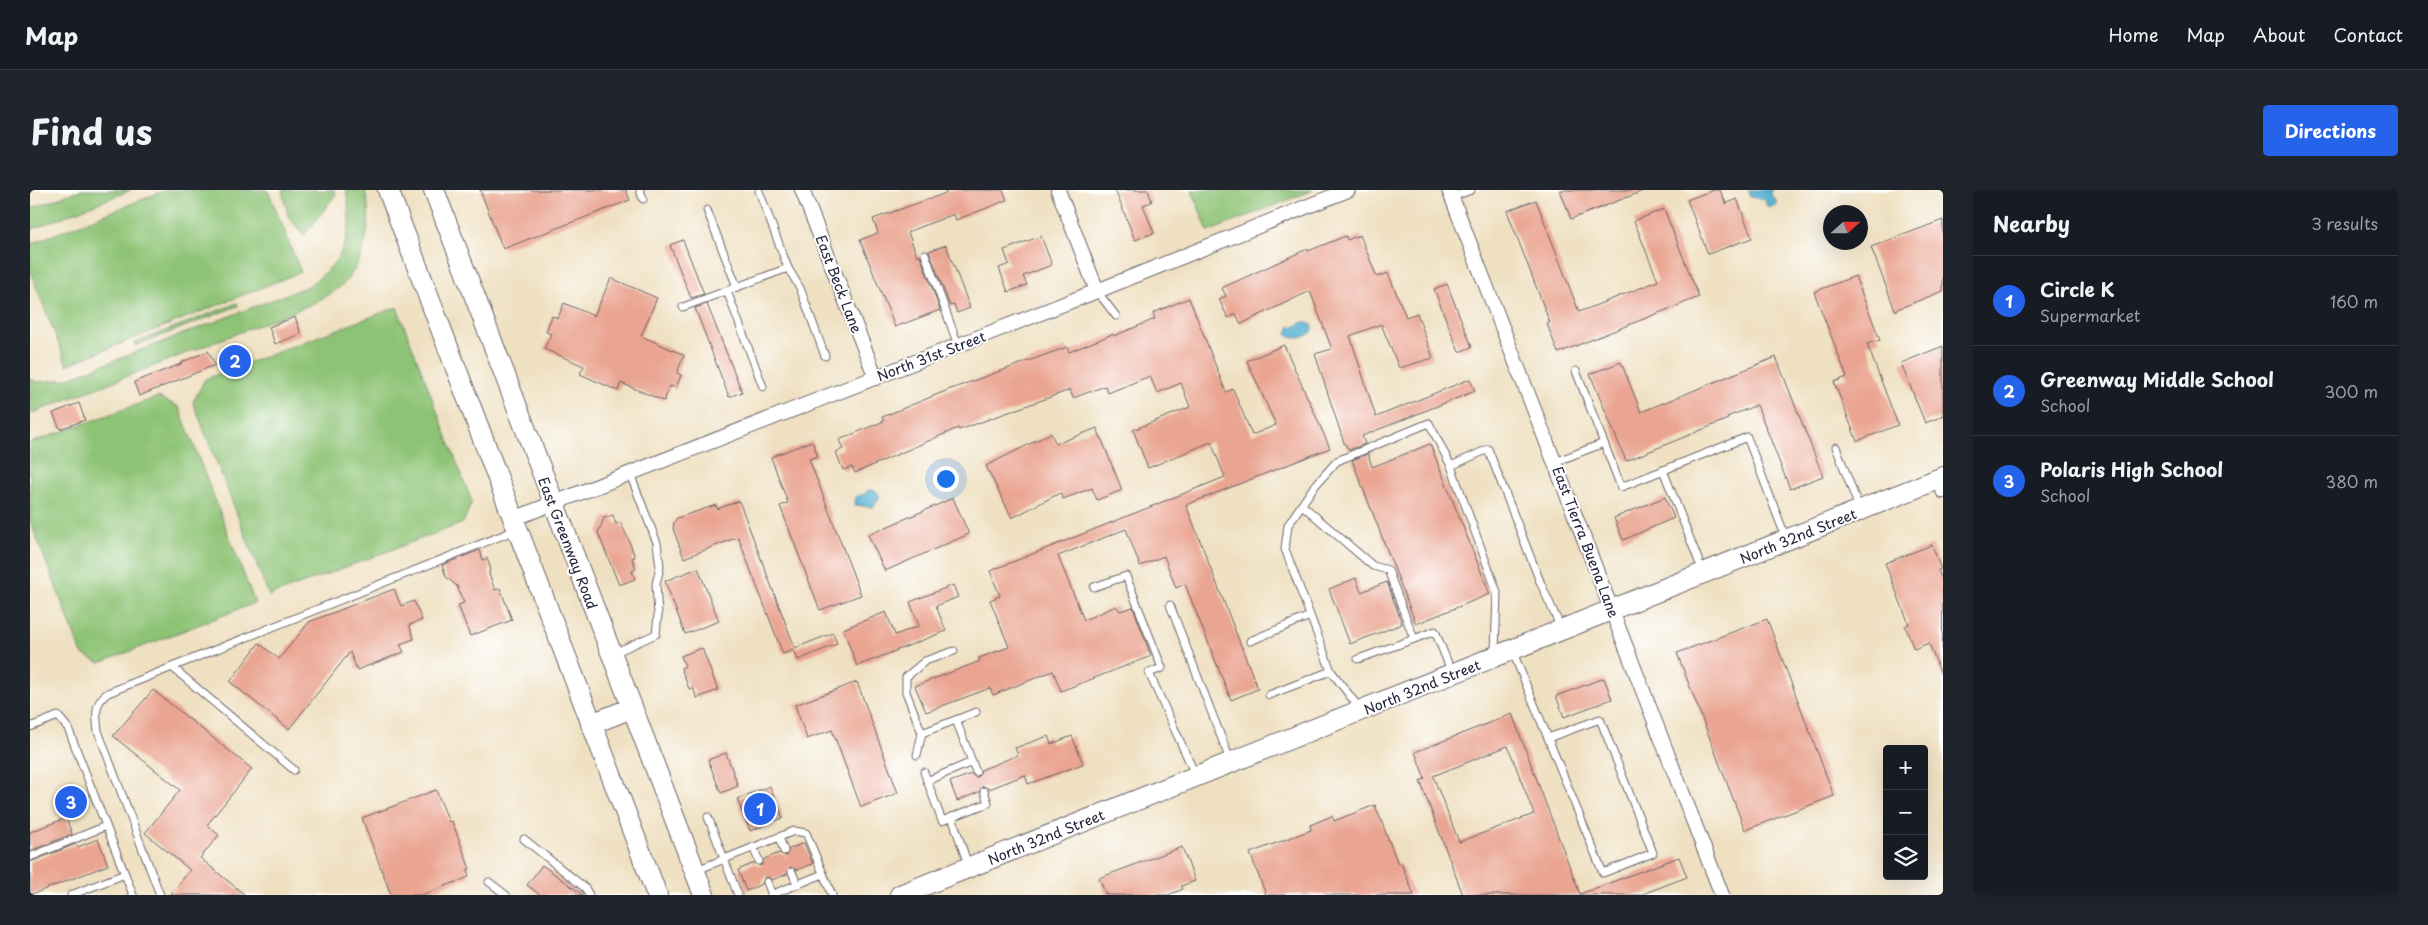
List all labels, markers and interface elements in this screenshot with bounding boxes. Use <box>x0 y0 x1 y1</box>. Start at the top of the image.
text: Map <box>25 17 78 53</box>
text: Home <box>2108 21 2158 48</box>
text: Map <box>2186 21 2225 48</box>
text: About <box>2253 21 2305 48</box>
text: Contact <box>2333 21 2403 48</box>
text: Find us <box>30 104 152 157</box>
button: Directions <box>2263 105 2398 156</box>
north arrow <box>1823 205 1868 250</box>
text: Nearby <box>1993 207 2070 239</box>
text: 3 results <box>2311 211 2378 235</box>
street label: East Beck Lane <box>811 232 867 336</box>
text: Circle K <box>2040 275 2115 303</box>
text: 1 <box>2005 289 2013 313</box>
text: 160 m <box>2330 289 2378 313</box>
text: Supermarket <box>2040 303 2140 327</box>
street label: North 31st Street <box>874 326 988 386</box>
pin: 2 <box>219 342 251 380</box>
text: Greenway Middle School <box>2040 365 2274 393</box>
text: 2 <box>2003 379 2015 403</box>
text: 300 m <box>2324 379 2378 403</box>
text: School <box>2040 393 2090 417</box>
text: Polaris High School <box>2040 455 2223 483</box>
street label: East Tierra Buena Lane <box>1547 463 1625 621</box>
your location <box>933 466 959 492</box>
text: 3 <box>2004 469 2014 493</box>
text: 380 m <box>2326 469 2378 493</box>
street label: East Greenway Road <box>533 474 603 612</box>
text: School <box>2040 483 2090 507</box>
street label: North 32nd Street <box>1736 503 1860 569</box>
street label: North 32nd Street <box>1360 654 1484 720</box>
map controls <box>1883 745 1928 880</box>
button: + <box>1883 745 1928 790</box>
pin: 3 <box>55 783 87 821</box>
pin: 1 <box>744 790 776 828</box>
button: − <box>1883 790 1928 835</box>
street label: North 32nd Street <box>984 804 1108 870</box>
button: layers <box>1883 835 1928 880</box>

